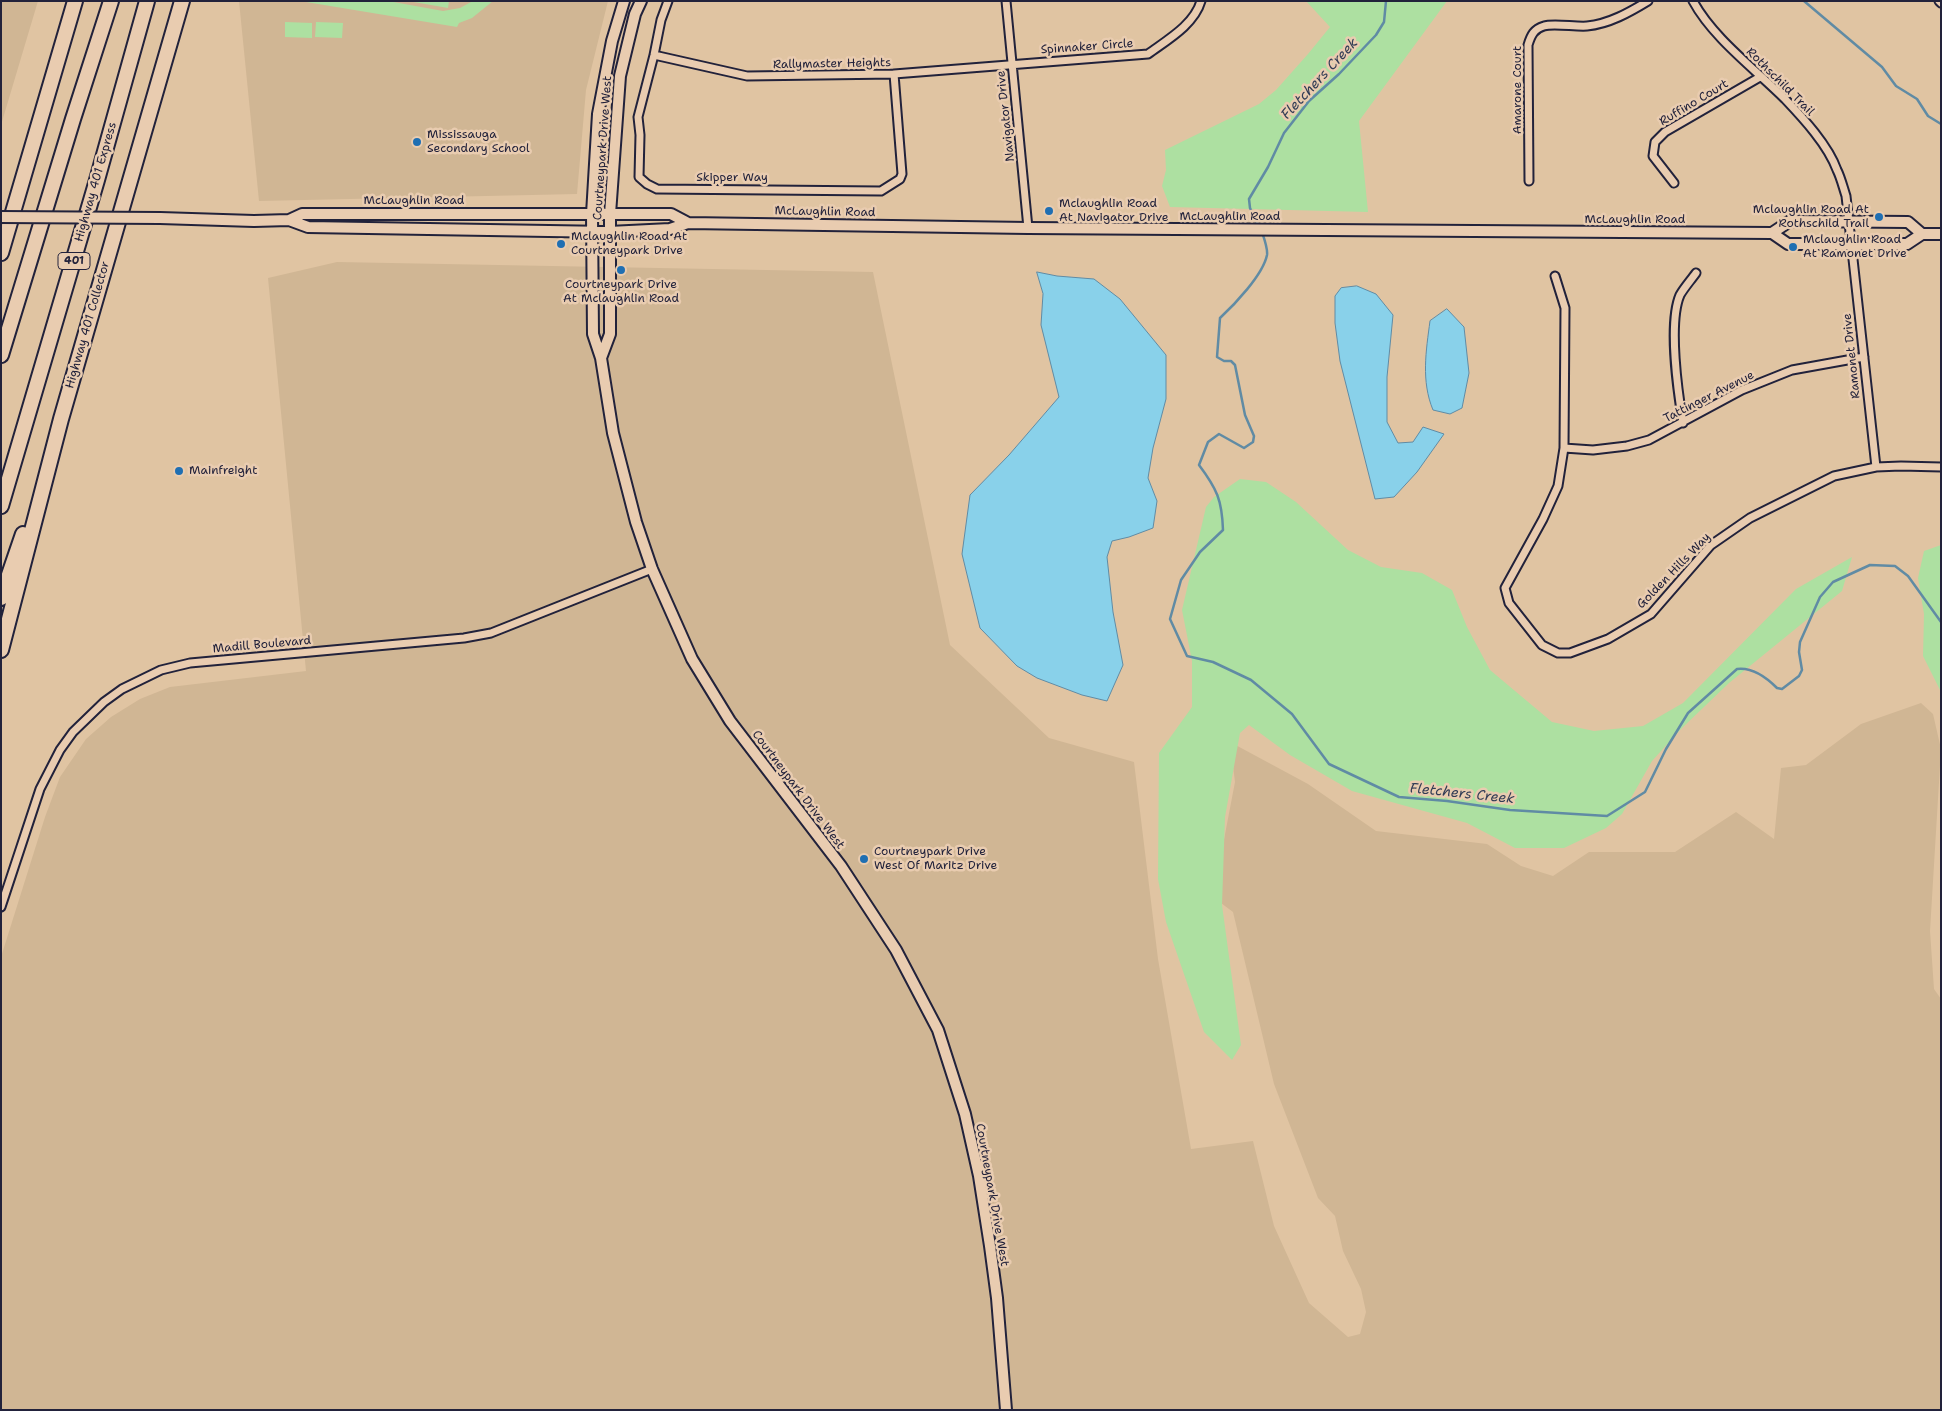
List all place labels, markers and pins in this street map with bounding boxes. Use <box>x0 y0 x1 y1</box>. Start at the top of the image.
place label: Mississauga Secondary School <box>427 128 530 156</box>
marker: Mississauga Secondary School <box>411 136 423 148</box>
place label: Mclaughlin Road At Navigator Drive <box>1059 197 1169 225</box>
place label: Mclaughlin Road At Rothschild Trail <box>1753 203 1869 231</box>
marker: Mclaughlin Road At Navigator Drive <box>1043 205 1055 217</box>
marker: Mclaughlin Road At Rothschild Trail <box>1873 211 1885 223</box>
place label: Mclaughlin Road At Courtneypark Drive <box>571 230 687 258</box>
place label: Mclaughlin Road At Ramonet Drive <box>1803 233 1907 261</box>
marker: Mclaughlin Road At Courtneypark Drive <box>555 238 567 250</box>
marker: Mclaughlin Road At Ramonet Drive <box>1787 241 1799 253</box>
marker: Courtneypark Drive At Mclaughlin Road <box>615 264 627 276</box>
place label: Courtneypark Drive At Mclaughlin Road <box>563 278 679 306</box>
place label: Mainfreight <box>189 464 257 478</box>
marker: Mainfreight <box>173 465 185 477</box>
place label: Courtneypark Drive West Of Maritz Drive <box>874 845 997 873</box>
marker: Courtneypark Drive West Of Maritz Drive <box>858 853 870 865</box>

